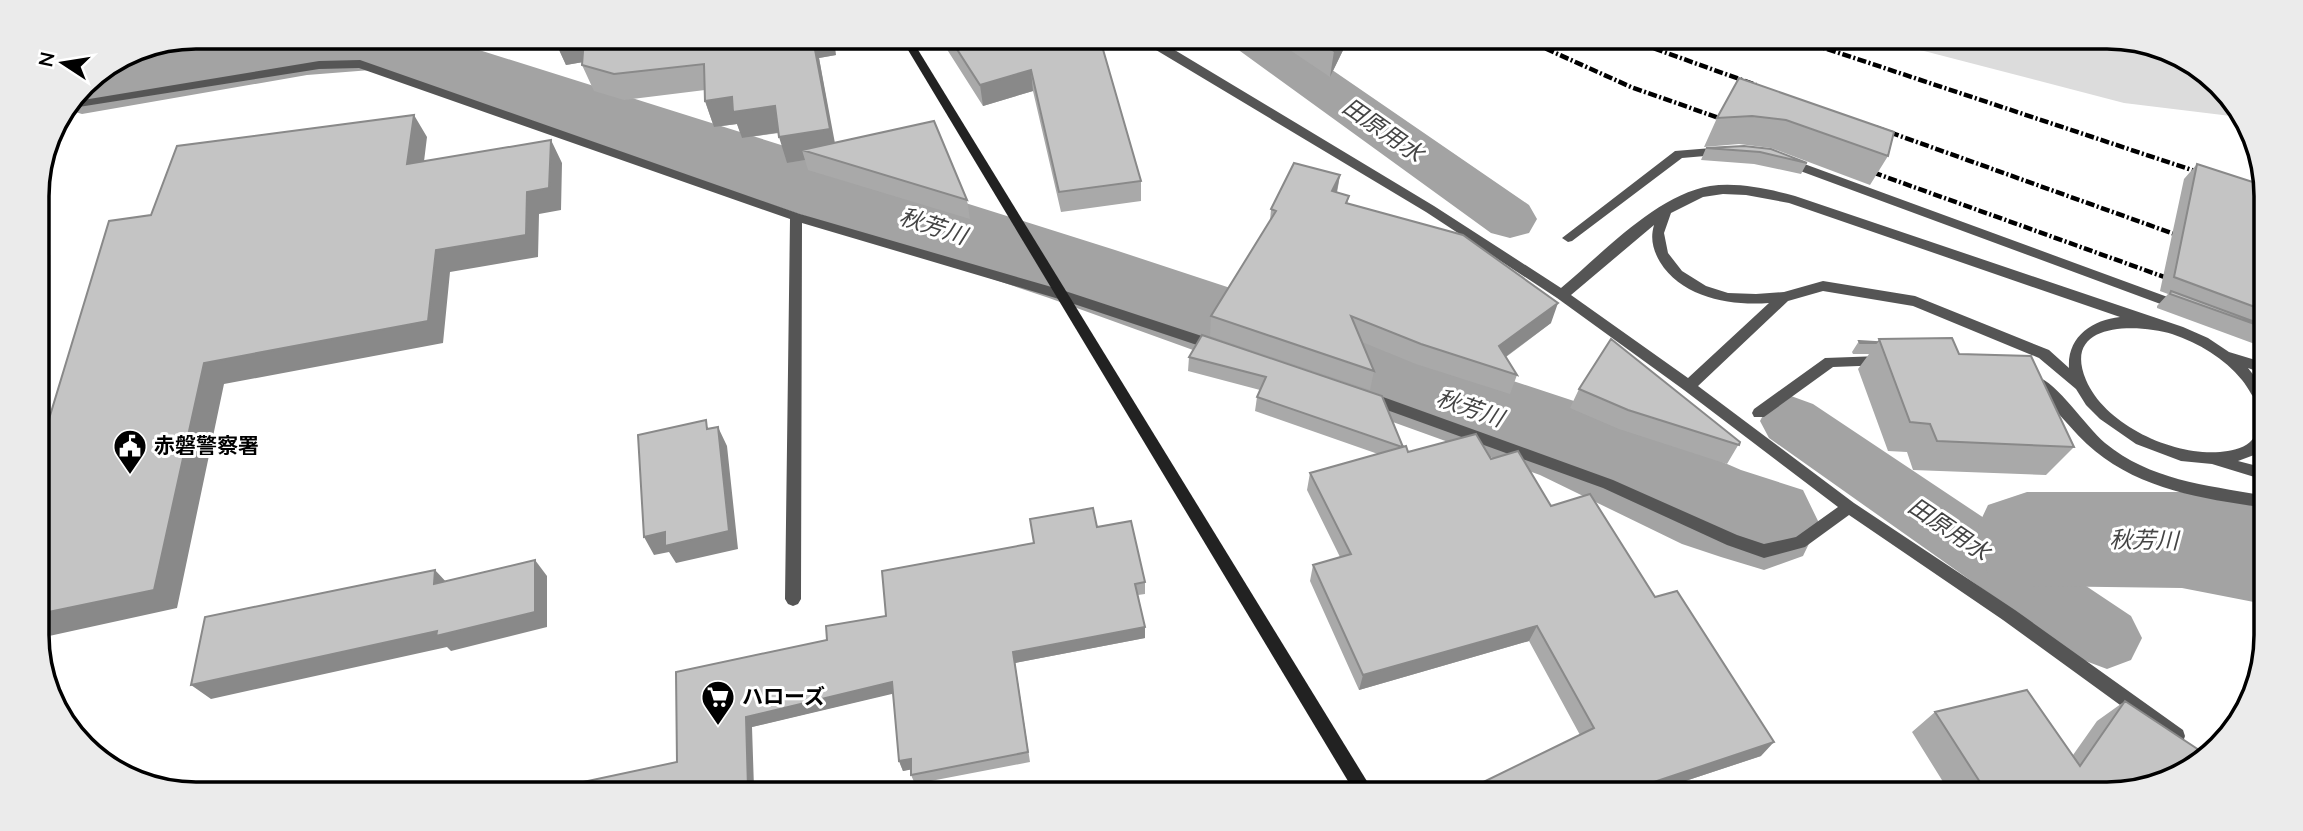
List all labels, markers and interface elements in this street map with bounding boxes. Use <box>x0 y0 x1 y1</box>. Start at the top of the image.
north arrow <box>28 28 98 98</box>
text: N <box>33 50 59 69</box>
water label: 田原用水 <box>1338 91 1432 169</box>
water label: 秋芳川 <box>896 201 973 250</box>
water label: 秋芳川 <box>1433 383 1510 433</box>
public building icon: 赤磐警察署 <box>111 427 149 476</box>
place label: 赤磐警察署 <box>154 432 259 457</box>
water label: 田原用水 <box>1904 491 1998 567</box>
water label: 秋芳川 <box>2109 524 2182 554</box>
supermarket icon: ハローズ <box>699 678 737 727</box>
place label: ハローズ <box>742 683 825 708</box>

